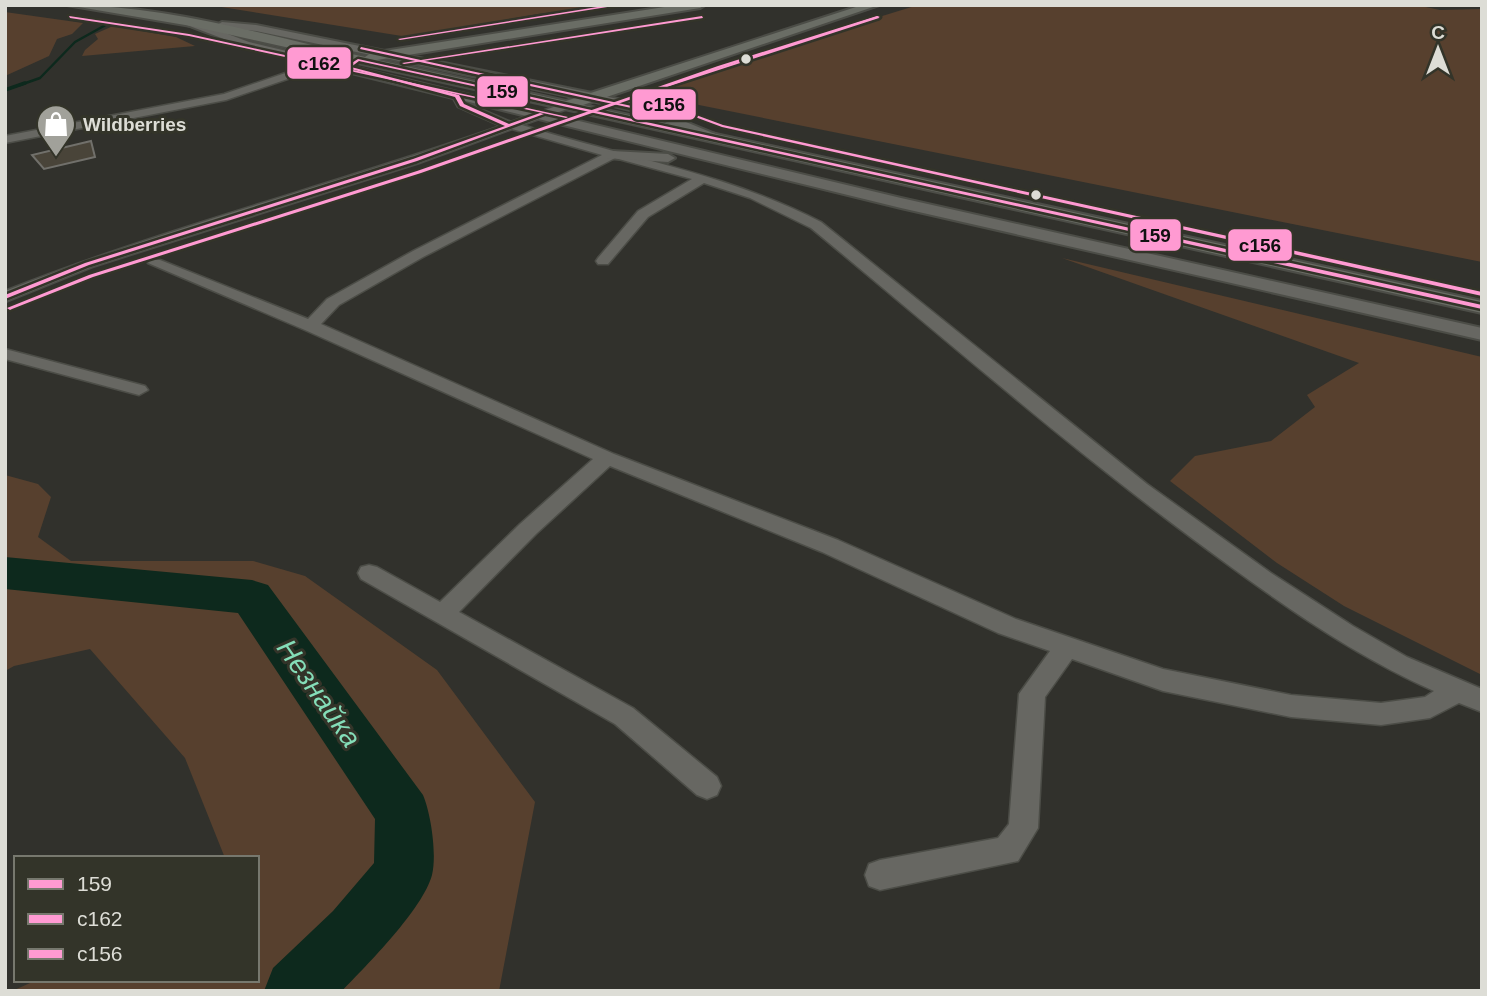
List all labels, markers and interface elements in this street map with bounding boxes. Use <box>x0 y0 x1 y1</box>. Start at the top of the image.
north arrow <box>1403 14 1473 84</box>
text: С <box>1431 22 1445 43</box>
line badge: с162 <box>286 46 352 80</box>
unlabelled marker <box>739 52 753 66</box>
text: с162 <box>298 53 340 74</box>
line badge: 159 <box>476 75 529 108</box>
text: 159 <box>486 81 518 102</box>
line badge: с156 <box>631 88 697 121</box>
text: с156 <box>643 94 685 115</box>
shop icon: Wildberries <box>35 103 77 158</box>
place label: Wildberries <box>83 114 186 135</box>
unlabelled marker <box>1029 188 1043 202</box>
line badge: 159 <box>1129 218 1182 252</box>
text: 159 <box>1139 225 1171 246</box>
line badge: с156 <box>1227 228 1293 262</box>
text: с156 <box>1239 235 1281 256</box>
water label: Незнайка <box>271 633 367 753</box>
legend <box>14 856 259 982</box>
text: 159 <box>77 872 112 895</box>
text: с162 <box>77 907 123 930</box>
text: с156 <box>77 942 123 965</box>

